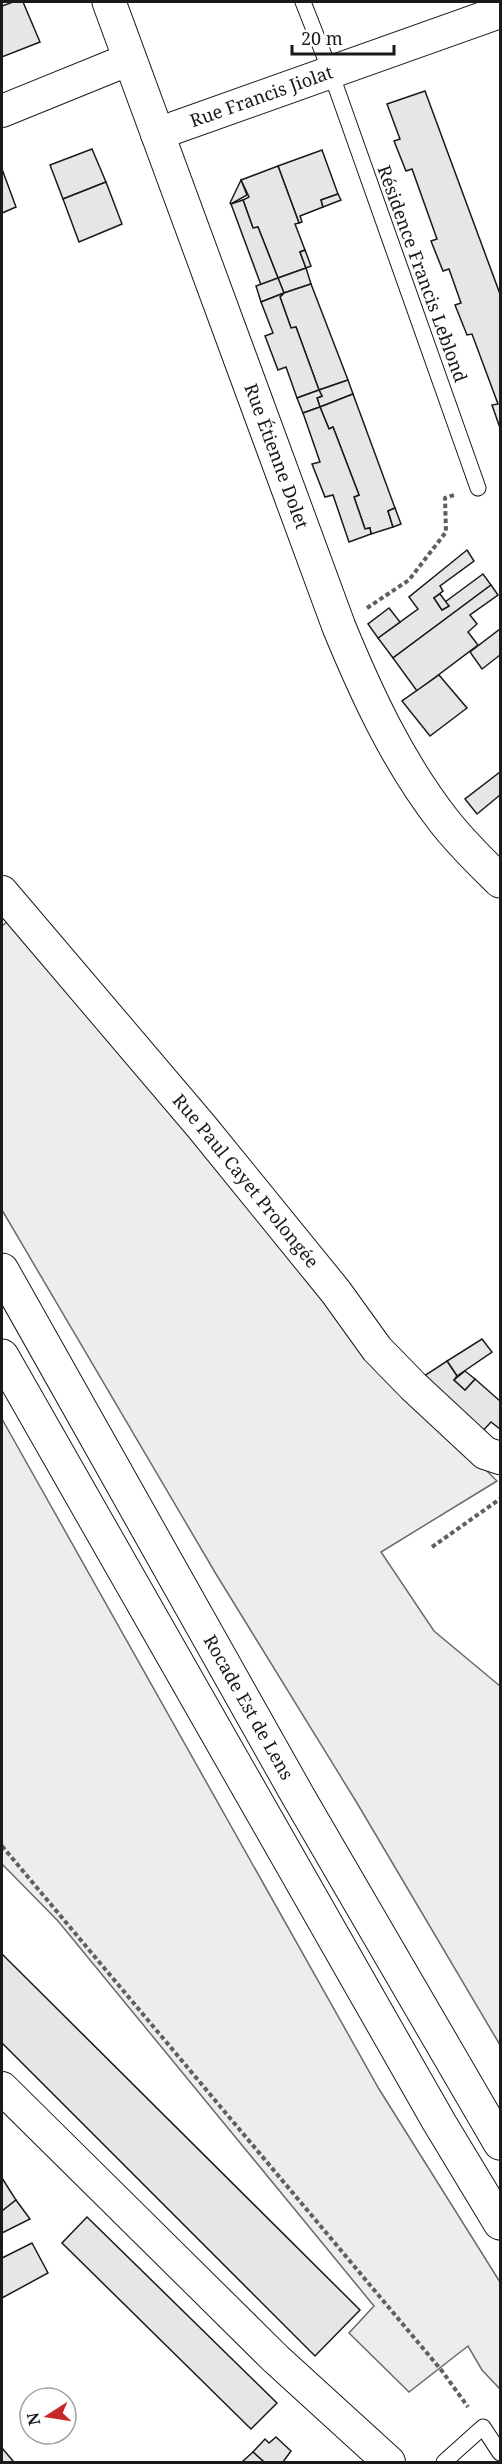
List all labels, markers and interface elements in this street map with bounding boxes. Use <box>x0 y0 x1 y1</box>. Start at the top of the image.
scale bar <box>292 18 394 56</box>
text: 20 m <box>301 26 343 50</box>
street label: Rue Francis Jiolat <box>186 59 336 132</box>
street label: Résidence Francis Leblond <box>372 162 473 385</box>
street label: Rue Étienne Dolet <box>239 380 315 532</box>
street label: Rue Paul Cayet Prolongée <box>168 1088 325 1273</box>
street label: Rocade Est de Lens <box>199 1630 299 1784</box>
north arrow <box>18 2386 78 2446</box>
text: N <box>21 2410 45 2428</box>

